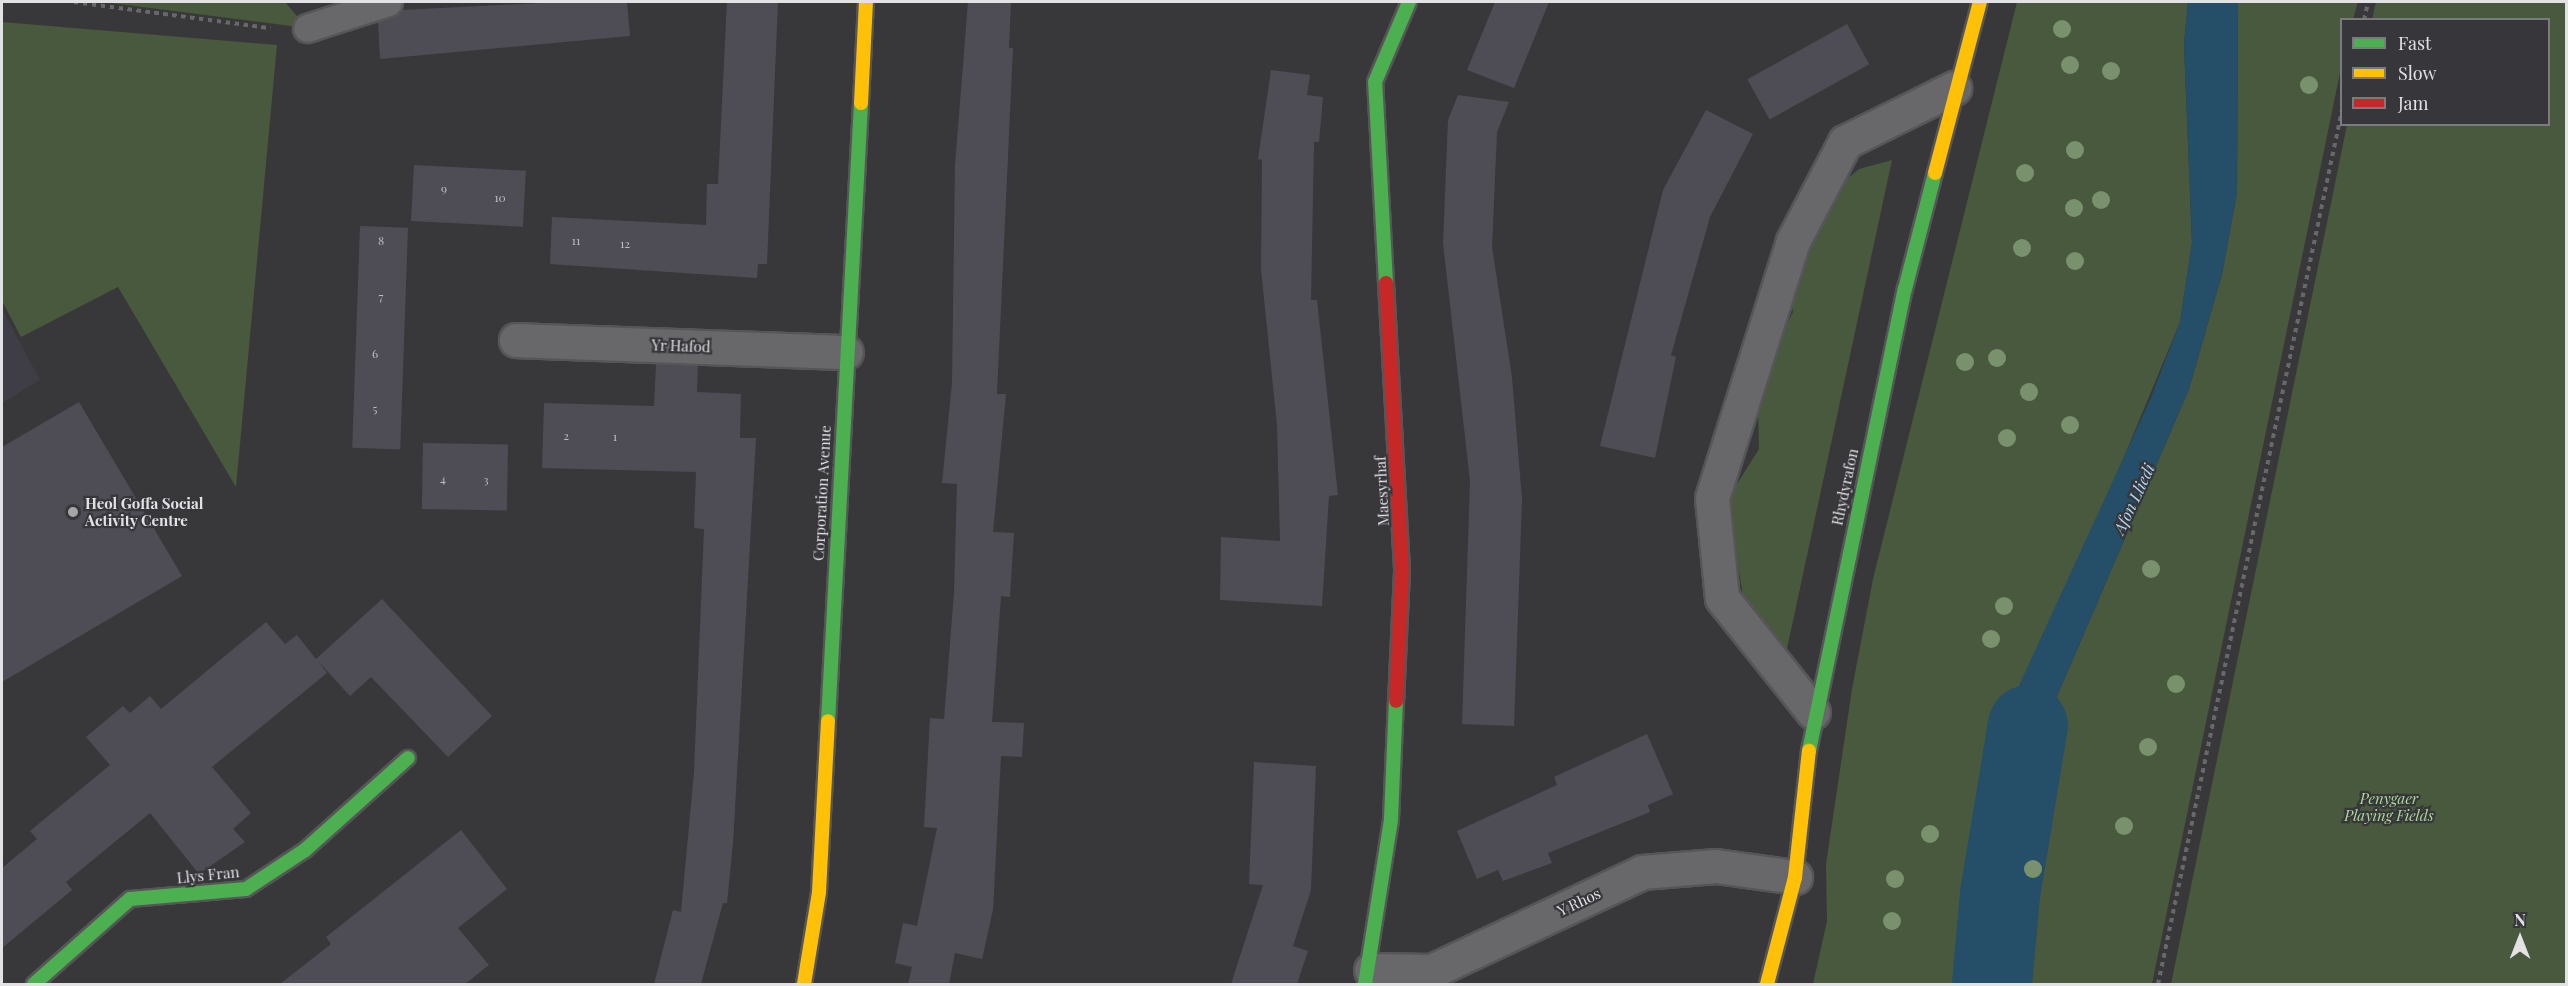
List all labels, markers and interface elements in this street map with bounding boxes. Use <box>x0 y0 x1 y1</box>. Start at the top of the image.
legend <box>2340 18 2550 126</box>
text: Fast <box>2398 31 2431 55</box>
text: Slow <box>2398 61 2436 85</box>
text: Jam <box>2398 91 2428 115</box>
house number: 9 <box>441 182 447 196</box>
house number: 10 <box>494 191 506 205</box>
house number: 8 <box>378 234 384 248</box>
house number: 11 <box>572 234 580 248</box>
house number: 12 <box>620 237 630 251</box>
house number: 7 <box>379 290 383 304</box>
street label: Yr Hafod <box>651 336 711 356</box>
house number: 6 <box>372 347 378 361</box>
house number: 5 <box>373 402 377 416</box>
street label: Corporation Avenue <box>809 424 835 562</box>
house number: 2 <box>563 429 569 443</box>
house number: 1 <box>613 430 617 444</box>
street label: Rhydyrafon <box>1828 447 1862 527</box>
street label: Maesyrhaf <box>1371 456 1393 526</box>
water label: Afon Lliedi <box>2109 461 2159 537</box>
house number: 4 <box>440 472 446 486</box>
house number: 3 <box>483 473 489 487</box>
place label: Heol Goffa Social Activity Centre <box>85 494 204 529</box>
marker: Heol Goffa Social Activity Centre <box>66 505 80 519</box>
park label: Penygaer Playing Fields <box>2344 789 2434 824</box>
street label: Llys Fran <box>176 863 240 887</box>
street label: Y Rhos <box>1554 884 1604 920</box>
north arrow <box>2490 908 2550 968</box>
text: N <box>2514 909 2526 930</box>

